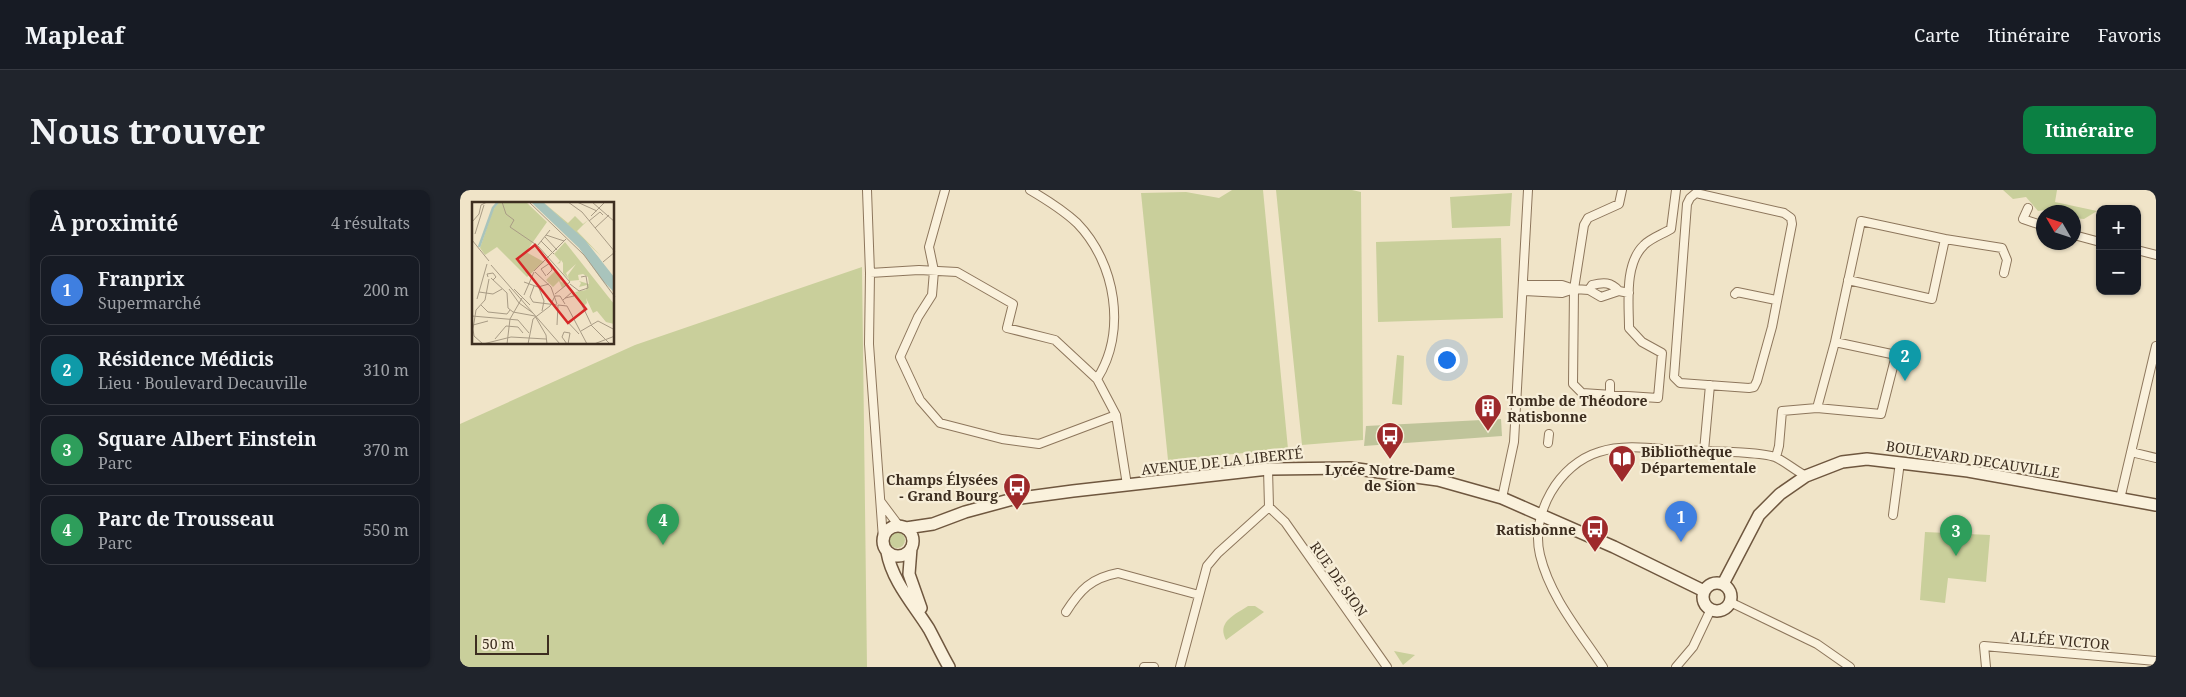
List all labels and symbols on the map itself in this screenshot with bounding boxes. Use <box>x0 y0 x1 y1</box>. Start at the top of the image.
inset map <box>472 202 615 345</box>
north arrow <box>2036 205 2081 250</box>
pin: 2 <box>1889 340 1921 381</box>
your location <box>1434 347 1460 373</box>
place label: Tombe de Théodore Ratisbonne <box>1507 391 1648 426</box>
building icon: Tombe de Théodore Ratisbonne <box>1473 393 1503 432</box>
bus stop icon: Lycée Notre-Dame de Sion <box>1375 421 1405 460</box>
street label: BOULEVARD DECAUVILLE <box>1885 436 2062 482</box>
place label: Bibliothèque Départementale <box>1641 442 1756 477</box>
street label: AVENUE DE LA LIBERTÉ <box>1140 443 1304 479</box>
library icon: Bibliothèque Départementale <box>1607 444 1637 483</box>
place label: Lycée Notre-Dame de Sion <box>1325 460 1455 495</box>
place label: Champs Élysées - Grand Bourg <box>886 470 998 505</box>
bus stop icon: Champs Élysées - Grand Bourg <box>1002 472 1032 511</box>
pin: 1 <box>1665 501 1697 542</box>
pin: 4 <box>647 504 679 545</box>
bus stop icon: Ratisbonne <box>1580 514 1610 553</box>
pin: 3 <box>1940 515 1972 556</box>
place label: Ratisbonne <box>1496 520 1576 539</box>
street label: RUE DE SION <box>1306 538 1372 621</box>
street label: ALLÉE VICTOR <box>2010 626 2111 654</box>
scale bar <box>475 632 549 655</box>

